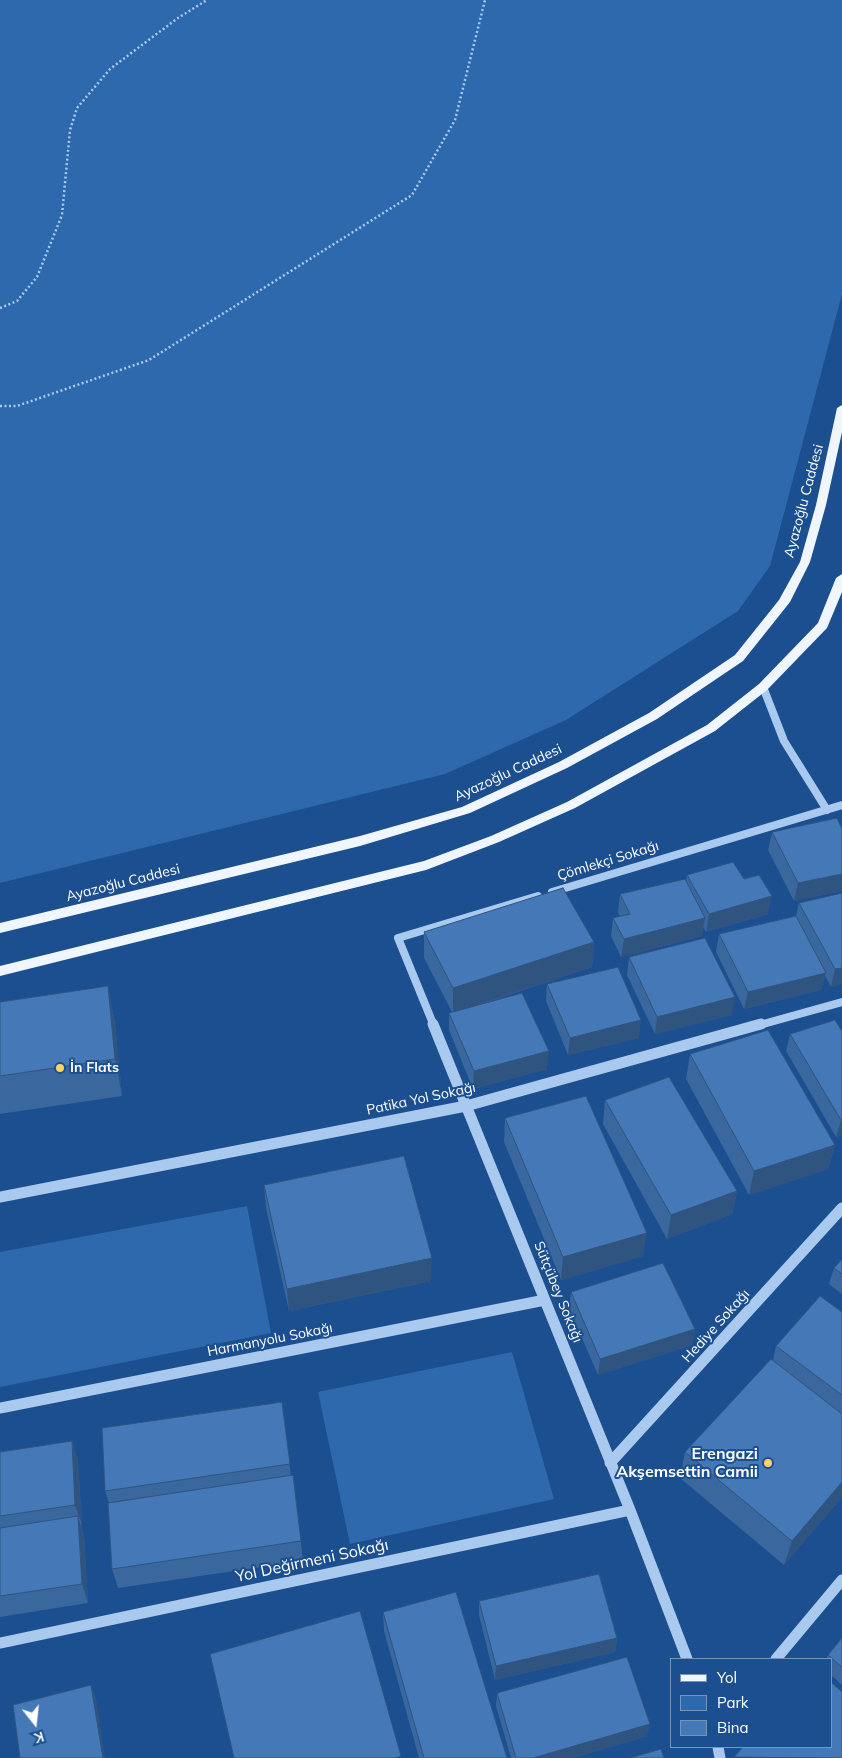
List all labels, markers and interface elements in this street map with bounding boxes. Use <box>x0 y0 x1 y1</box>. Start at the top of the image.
street label: Ayazoğlu Caddesi <box>781 442 827 560</box>
street label: Ayazoğlu Caddesi <box>452 741 564 805</box>
street label: Çömlekçi Sokağı <box>555 838 661 884</box>
street label: Ayazoğlu Caddesi <box>64 861 182 905</box>
place label: İn Flats <box>70 1060 119 1076</box>
marker: İn Flats <box>54 1062 66 1074</box>
street label: Patika Yol Sokağı <box>365 1079 477 1119</box>
street label: Sütçübey Sokağı <box>530 1239 586 1345</box>
street label: Hediye Sokağı <box>679 1286 753 1366</box>
street label: Harmanyolu Sokağı <box>206 1320 334 1360</box>
place label: Erengazi Akşemsettin Camii <box>616 1444 758 1482</box>
marker: Erengazi Akşemsettin Camii <box>762 1457 774 1469</box>
street label: Yol Değirmeni Sokağı <box>234 1535 390 1587</box>
legend <box>670 1658 832 1748</box>
text: Yol <box>717 1668 737 1687</box>
text: Park <box>717 1693 749 1712</box>
north arrow <box>10 1698 60 1748</box>
text: Bina <box>717 1718 749 1737</box>
text: K <box>32 1727 46 1747</box>

